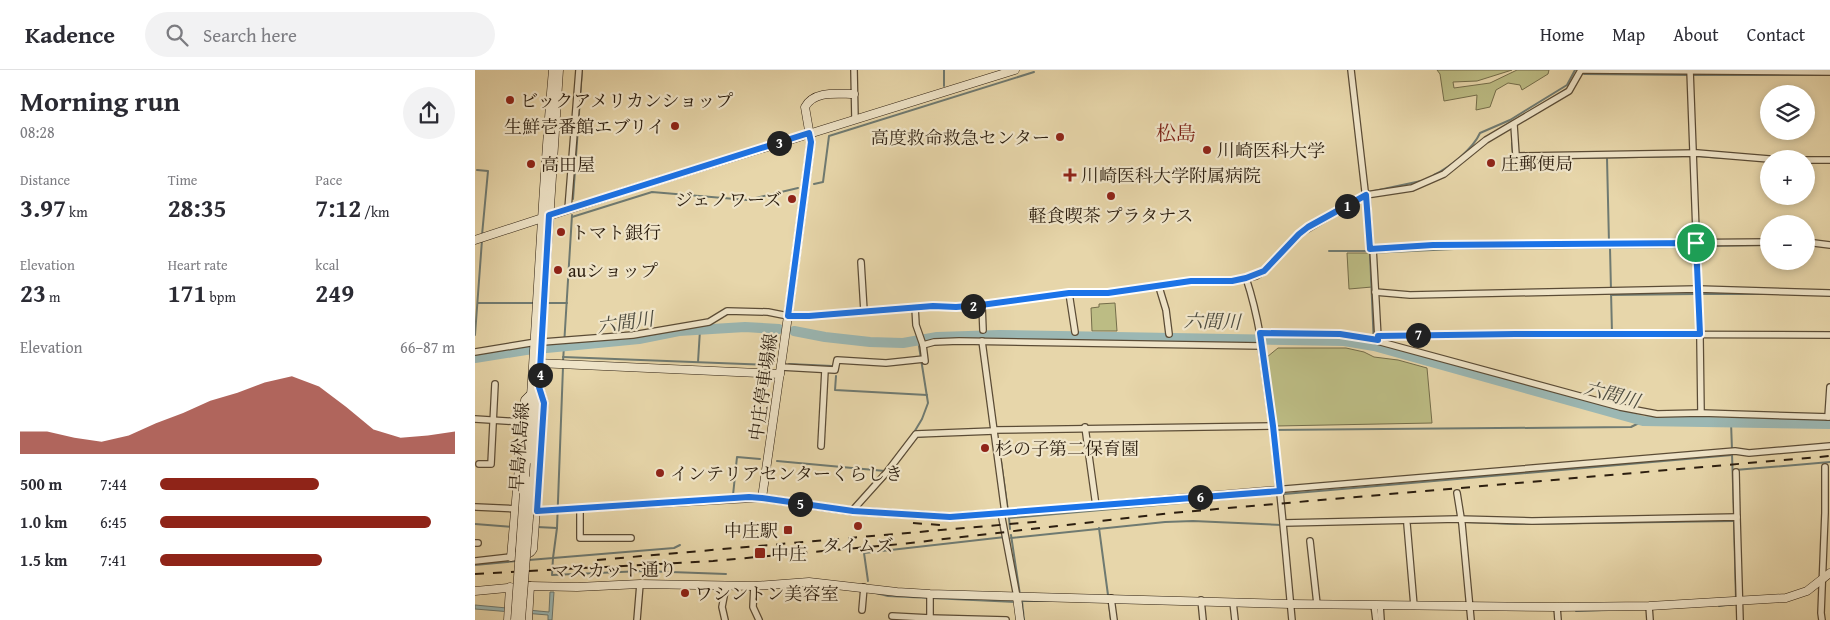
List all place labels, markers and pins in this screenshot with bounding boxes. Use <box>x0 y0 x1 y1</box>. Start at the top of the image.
place label: ビックアメリカンショップ <box>520 87 733 114</box>
marker: ビックアメリカンショップ <box>504 94 516 106</box>
place label: 生鮮壱番館エブリイ <box>504 113 665 140</box>
marker: 生鮮壱番館エブリイ <box>669 120 681 132</box>
place label: 高度救命救急センター <box>871 124 1050 151</box>
pin: 3 <box>767 130 791 156</box>
marker: 高度救命救急センター <box>1054 131 1066 143</box>
place label: 川崎医科大学 <box>1217 137 1325 164</box>
marker: 川崎医科大学 <box>1201 144 1213 156</box>
place label: 庄郵便局 <box>1501 150 1573 177</box>
place label: 高田屋 <box>541 151 595 178</box>
marker: 庄郵便局 <box>1485 157 1497 169</box>
marker: 高田屋 <box>525 158 537 170</box>
place label: 川崎医科大学附属病院 <box>1081 162 1261 189</box>
marker: 川崎医科大学附属病院 <box>1063 168 1077 182</box>
place label: ジェノワーズ <box>675 186 782 213</box>
marker: 軽食喫茶 プラタナス <box>1105 190 1117 202</box>
marker: ジェノワーズ <box>786 193 798 205</box>
pin: 1 <box>1335 194 1359 218</box>
place label: 軽食喫茶 プラタナス <box>1028 202 1194 229</box>
place label: トマト銀行 <box>571 219 661 246</box>
pin <box>1675 222 1717 264</box>
marker: トマト銀行 <box>555 226 567 238</box>
place label: auショップ <box>568 257 658 284</box>
marker: auショップ <box>552 264 564 276</box>
pin: 2 <box>961 294 985 318</box>
pin: 7 <box>1405 322 1431 348</box>
pin: 4 <box>527 362 553 388</box>
place label: 杉の子第二保育園 <box>995 435 1139 462</box>
marker: 杉の子第二保育園 <box>979 442 991 454</box>
place label: インテリアセンターくらしき <box>670 460 903 487</box>
marker: インテリアセンターくらしき <box>654 467 666 479</box>
pin: 6 <box>1187 484 1213 510</box>
pin: 5 <box>787 492 813 516</box>
place label: 中庄駅 <box>724 517 778 544</box>
marker: タイムズ <box>852 520 864 532</box>
marker: 中庄駅 <box>782 524 794 536</box>
place label: タイムズ <box>822 532 894 559</box>
place label: 中庄 <box>771 540 807 567</box>
marker: 中庄 <box>753 546 767 560</box>
place label: ワシントン美容室 <box>695 580 839 607</box>
marker: ワシントン美容室 <box>679 587 691 599</box>

